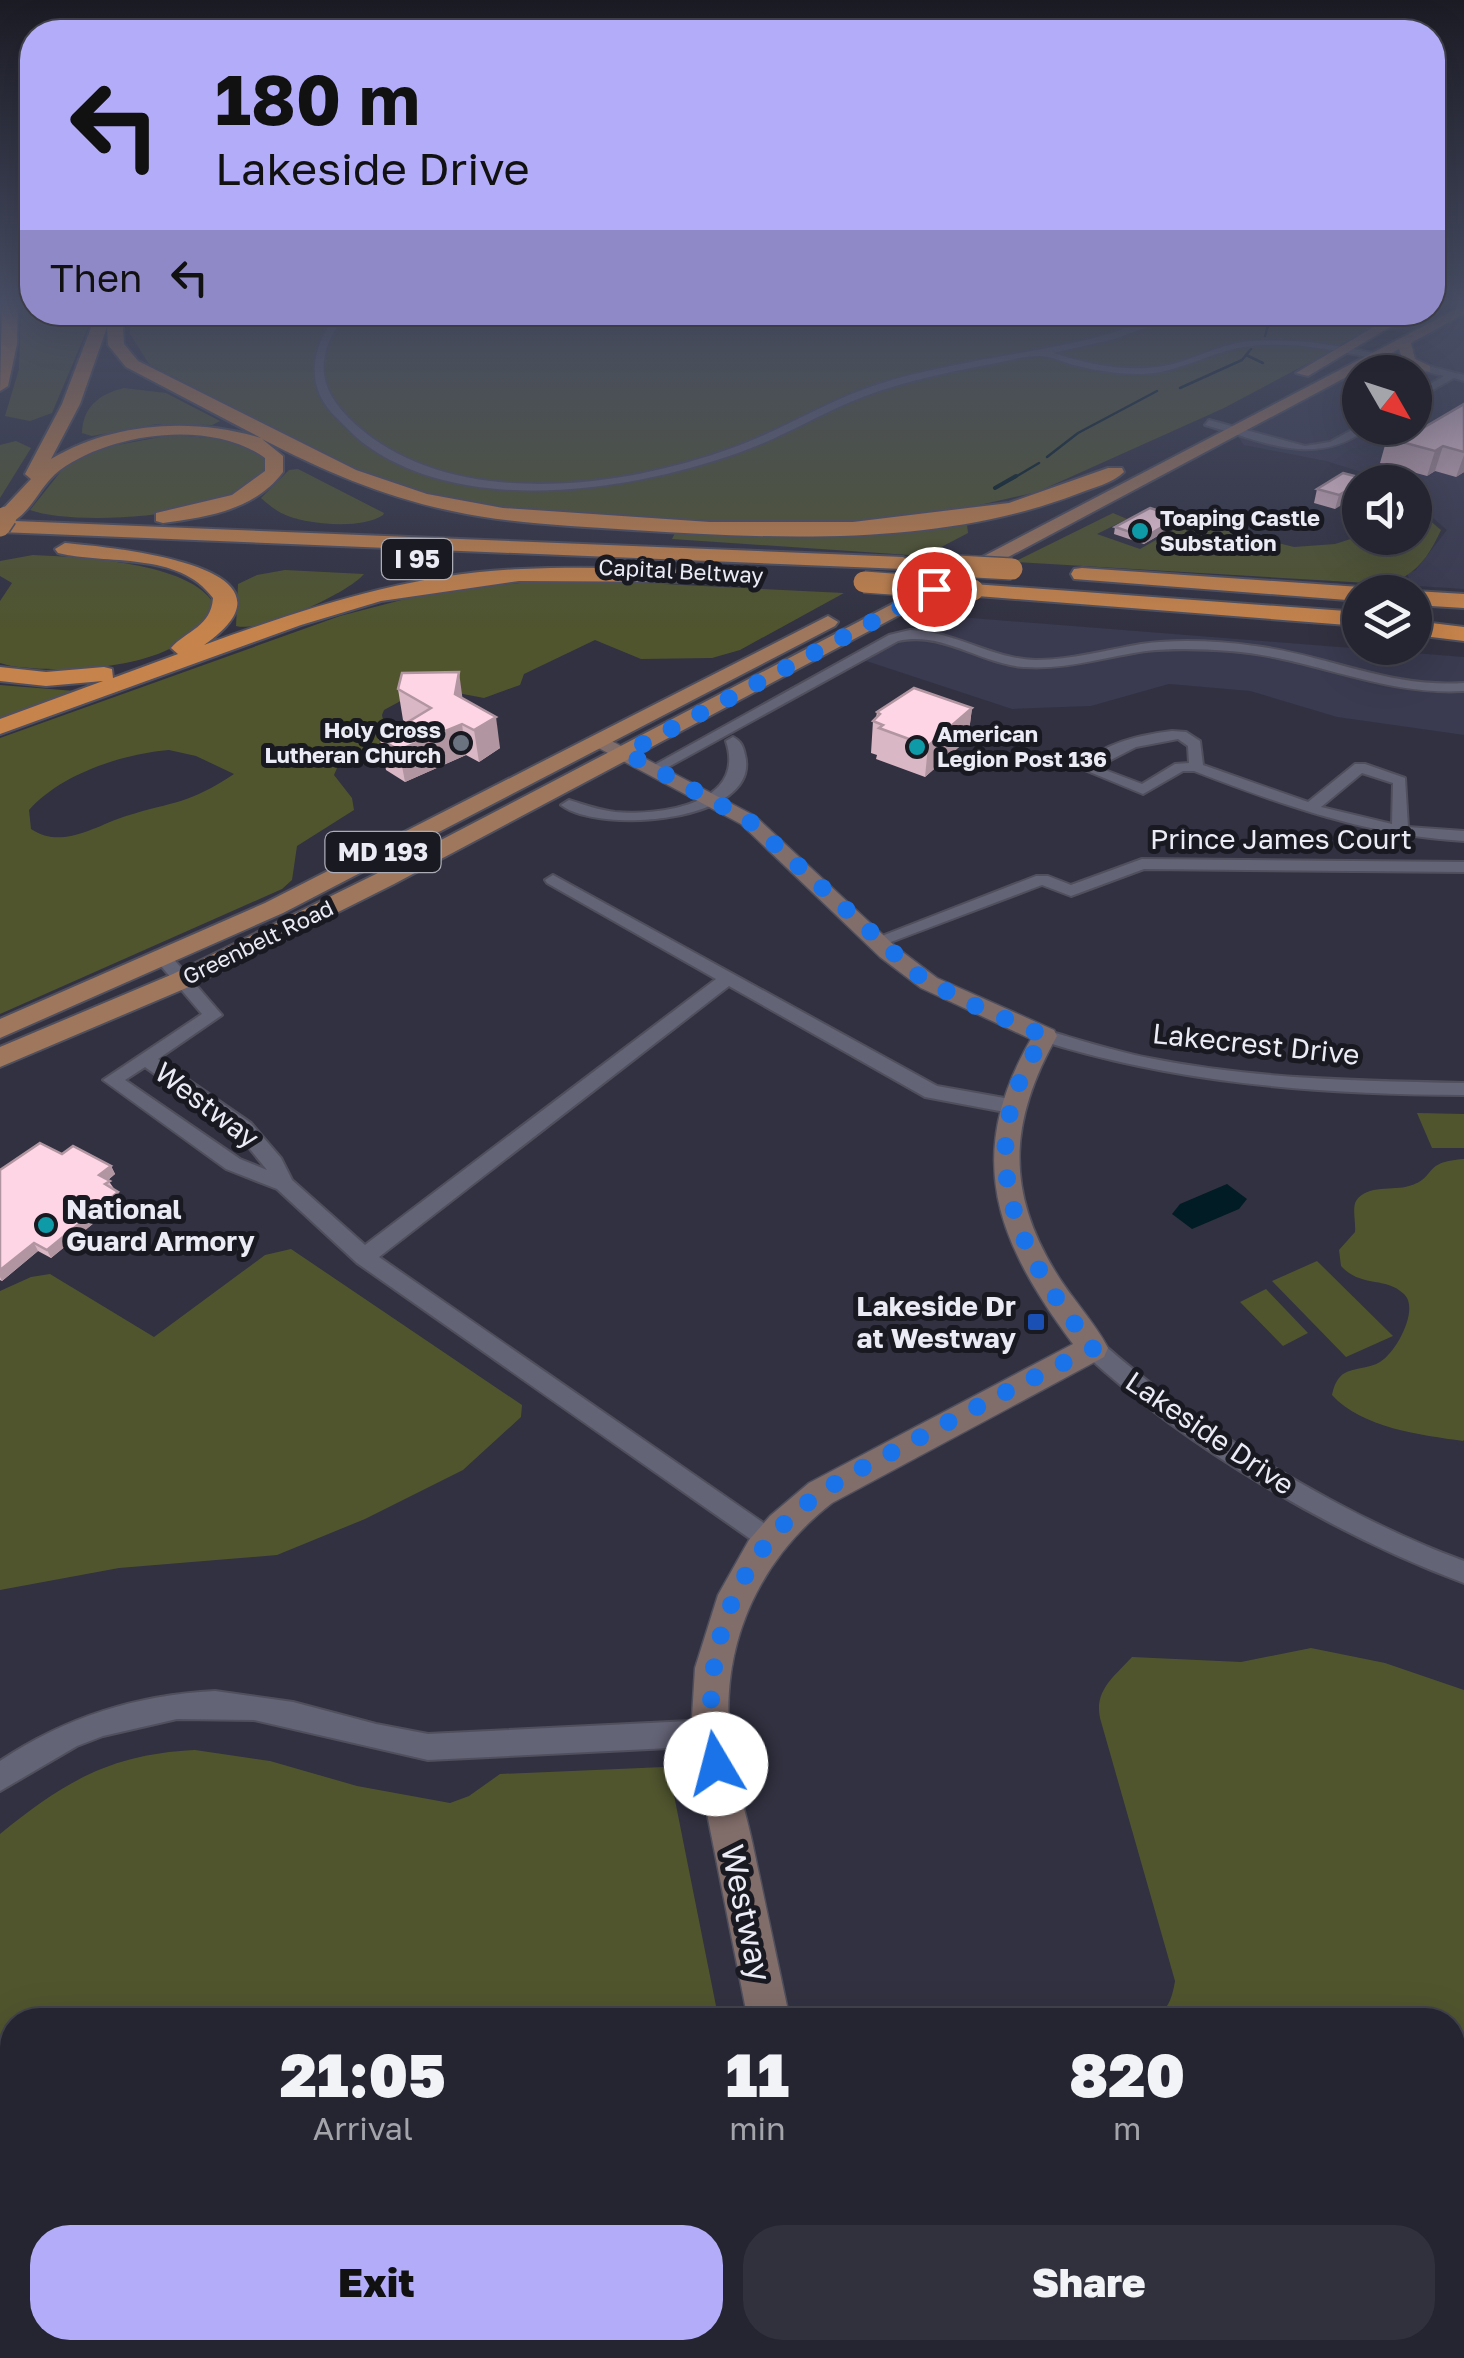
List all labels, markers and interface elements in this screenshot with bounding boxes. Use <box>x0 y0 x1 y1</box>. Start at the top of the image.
text: 180 m <box>215 56 420 140</box>
icon: left <box>50 60 180 190</box>
text: Lakeside Drive <box>215 141 530 195</box>
icon: left <box>162 250 217 305</box>
text: Then <box>50 255 142 300</box>
north arrow <box>1342 355 1432 445</box>
map controls <box>1342 355 1432 665</box>
button: sound <box>1342 465 1432 555</box>
place label: Toaping Castle Substation <box>1160 504 1320 556</box>
marker: Toaping Castle Substation <box>1129 520 1151 542</box>
road number: I 95 <box>382 539 452 579</box>
pin <box>892 547 977 632</box>
street label: Capital Beltway <box>598 553 764 588</box>
icon: arrive <box>907 562 962 617</box>
button: layers <box>1342 575 1432 665</box>
place label: Holy Cross Lutheran Church <box>264 716 441 768</box>
place label: American Legion Post 136 <box>937 720 1107 772</box>
marker: Holy Cross Lutheran Church <box>450 732 472 754</box>
marker: American Legion Post 136 <box>906 736 928 758</box>
street label: Prince James Court <box>1150 822 1412 855</box>
road number: MD 193 <box>326 832 440 872</box>
street label: Greenbelt Road <box>178 893 337 990</box>
street label: Lakecrest Drive <box>1151 1016 1361 1071</box>
street label: Westway <box>149 1055 266 1154</box>
place label: National Guard Armory <box>66 1192 255 1257</box>
marker: National Guard Armory <box>35 1214 57 1236</box>
place label: Lakeside Dr at Westway <box>856 1289 1016 1354</box>
marker: Lakeside Dr at Westway <box>1025 1311 1047 1333</box>
street label: Lakeside Drive <box>1120 1364 1301 1501</box>
position arrow <box>664 1712 768 1816</box>
street label: Westway <box>714 1841 780 1985</box>
text: 21:05 <box>280 2038 446 2110</box>
text: 11 <box>726 2038 789 2110</box>
text: 820 <box>1069 2038 1185 2110</box>
text: Arrival <box>313 2109 413 2147</box>
text: min <box>729 2109 786 2147</box>
text: m <box>1113 2109 1141 2147</box>
button: Exit <box>30 2225 723 2340</box>
button: Share <box>743 2225 1435 2340</box>

